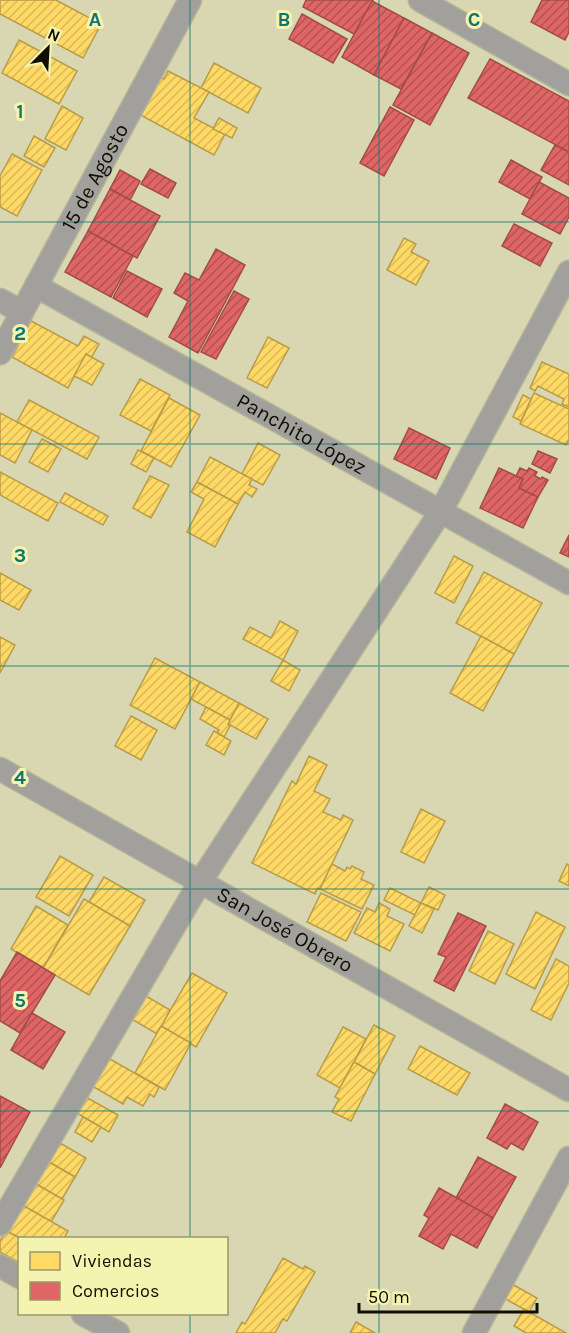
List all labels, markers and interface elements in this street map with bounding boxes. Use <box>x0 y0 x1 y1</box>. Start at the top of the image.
text: A <box>89 8 102 31</box>
text: B <box>278 8 290 31</box>
text: C <box>468 8 480 31</box>
north arrow <box>18 18 78 78</box>
text: N <box>45 24 63 46</box>
text: 1 <box>16 100 24 123</box>
street label: 15 de Agosto <box>56 119 133 234</box>
text: 2 <box>14 322 26 345</box>
street label: Panchito López <box>233 388 370 480</box>
text: 3 <box>14 544 26 567</box>
text: 4 <box>14 766 26 789</box>
street label: San José Obrero <box>213 882 357 978</box>
text: 5 <box>14 989 26 1012</box>
legend <box>18 1237 228 1315</box>
text: Viviendas <box>72 1250 152 1272</box>
scale bar <box>359 1276 538 1314</box>
text: Comercios <box>72 1280 159 1302</box>
text: 50 m <box>368 1286 410 1308</box>

